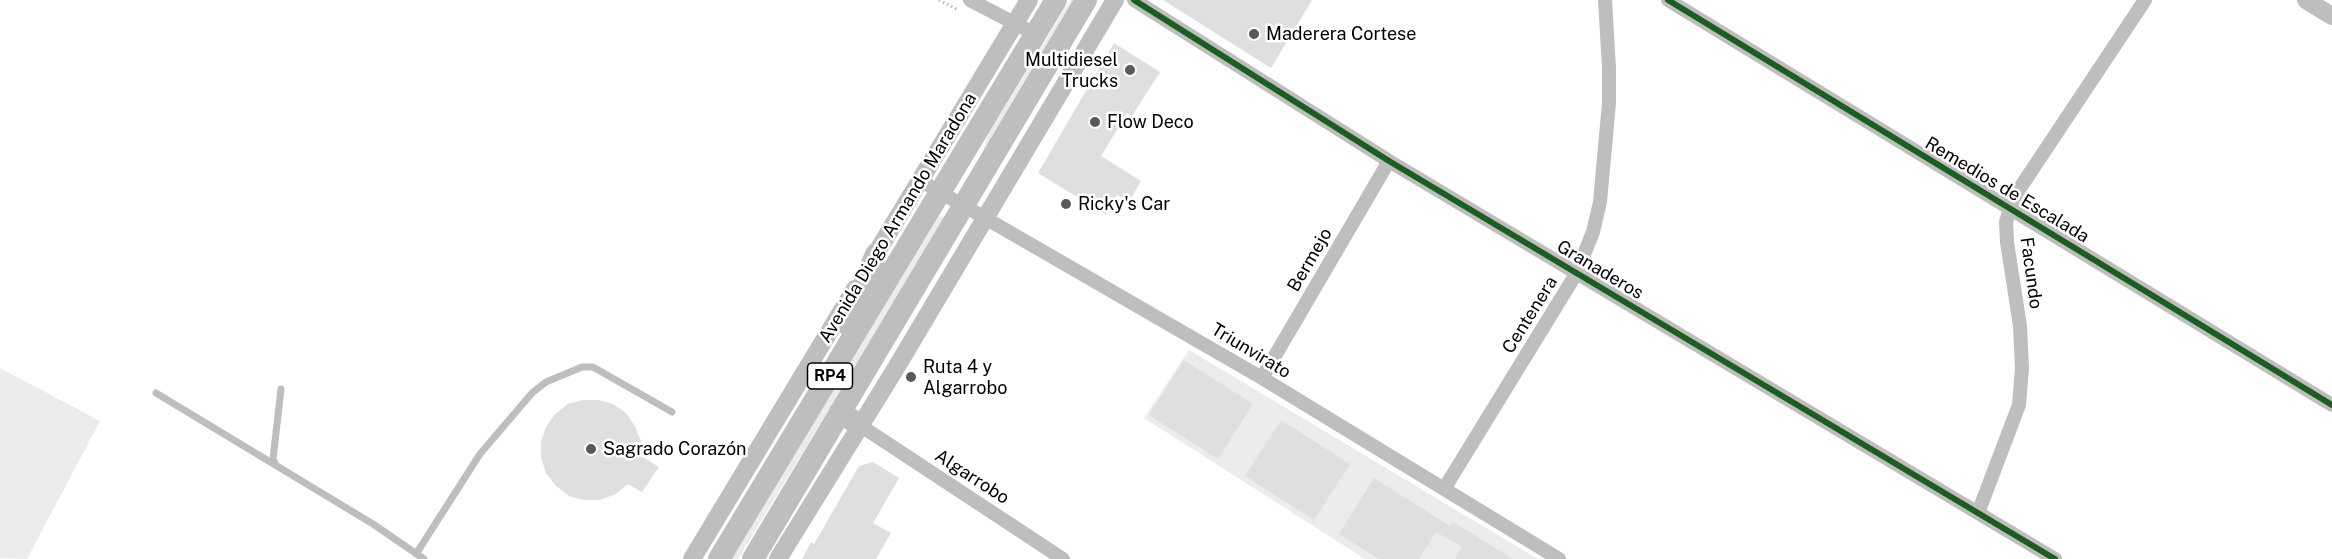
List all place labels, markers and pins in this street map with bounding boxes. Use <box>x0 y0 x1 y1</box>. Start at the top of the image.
place label: Maderera Cortese <box>1266 23 1416 45</box>
marker: Maderera Cortese <box>1247 27 1261 41</box>
place label: Multidiesel Trucks <box>1025 49 1118 92</box>
marker: Multidiesel Trucks <box>1123 63 1137 77</box>
place label: Flow Deco <box>1107 111 1194 133</box>
marker: Flow Deco <box>1088 115 1102 129</box>
place label: Ricky's Car <box>1078 193 1170 215</box>
marker: Ricky's Car <box>1059 197 1073 211</box>
place label: Ruta 4 y Algarrobo <box>923 356 1007 398</box>
marker: Ruta 4 y Algarrobo <box>904 370 918 384</box>
place label: Sagrado Corazón <box>603 438 746 460</box>
marker: Sagrado Corazón <box>584 442 598 456</box>

